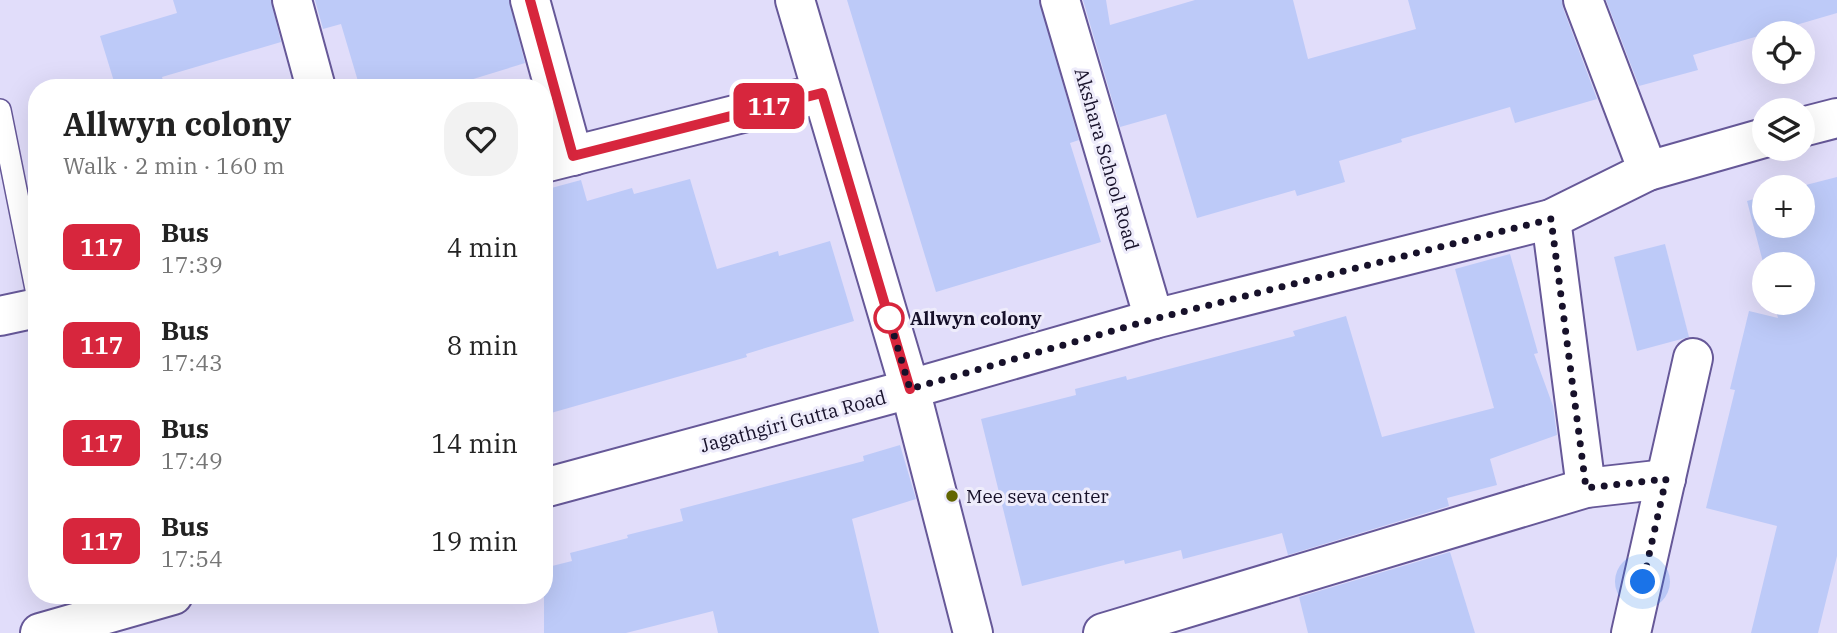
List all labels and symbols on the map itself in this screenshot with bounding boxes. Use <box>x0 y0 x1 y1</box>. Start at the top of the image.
street label: Akshara School Road <box>1069 65 1145 253</box>
line badge: 117 <box>729 83 809 129</box>
marker: Allwyn colony <box>874 303 904 333</box>
place label: Allwyn colony <box>910 306 1042 330</box>
street label: Jagathgiri Gutta Road <box>697 385 889 457</box>
place label: Mee seva center <box>966 484 1109 508</box>
marker: Mee seva center <box>944 488 960 504</box>
your location <box>1625 564 1660 599</box>

